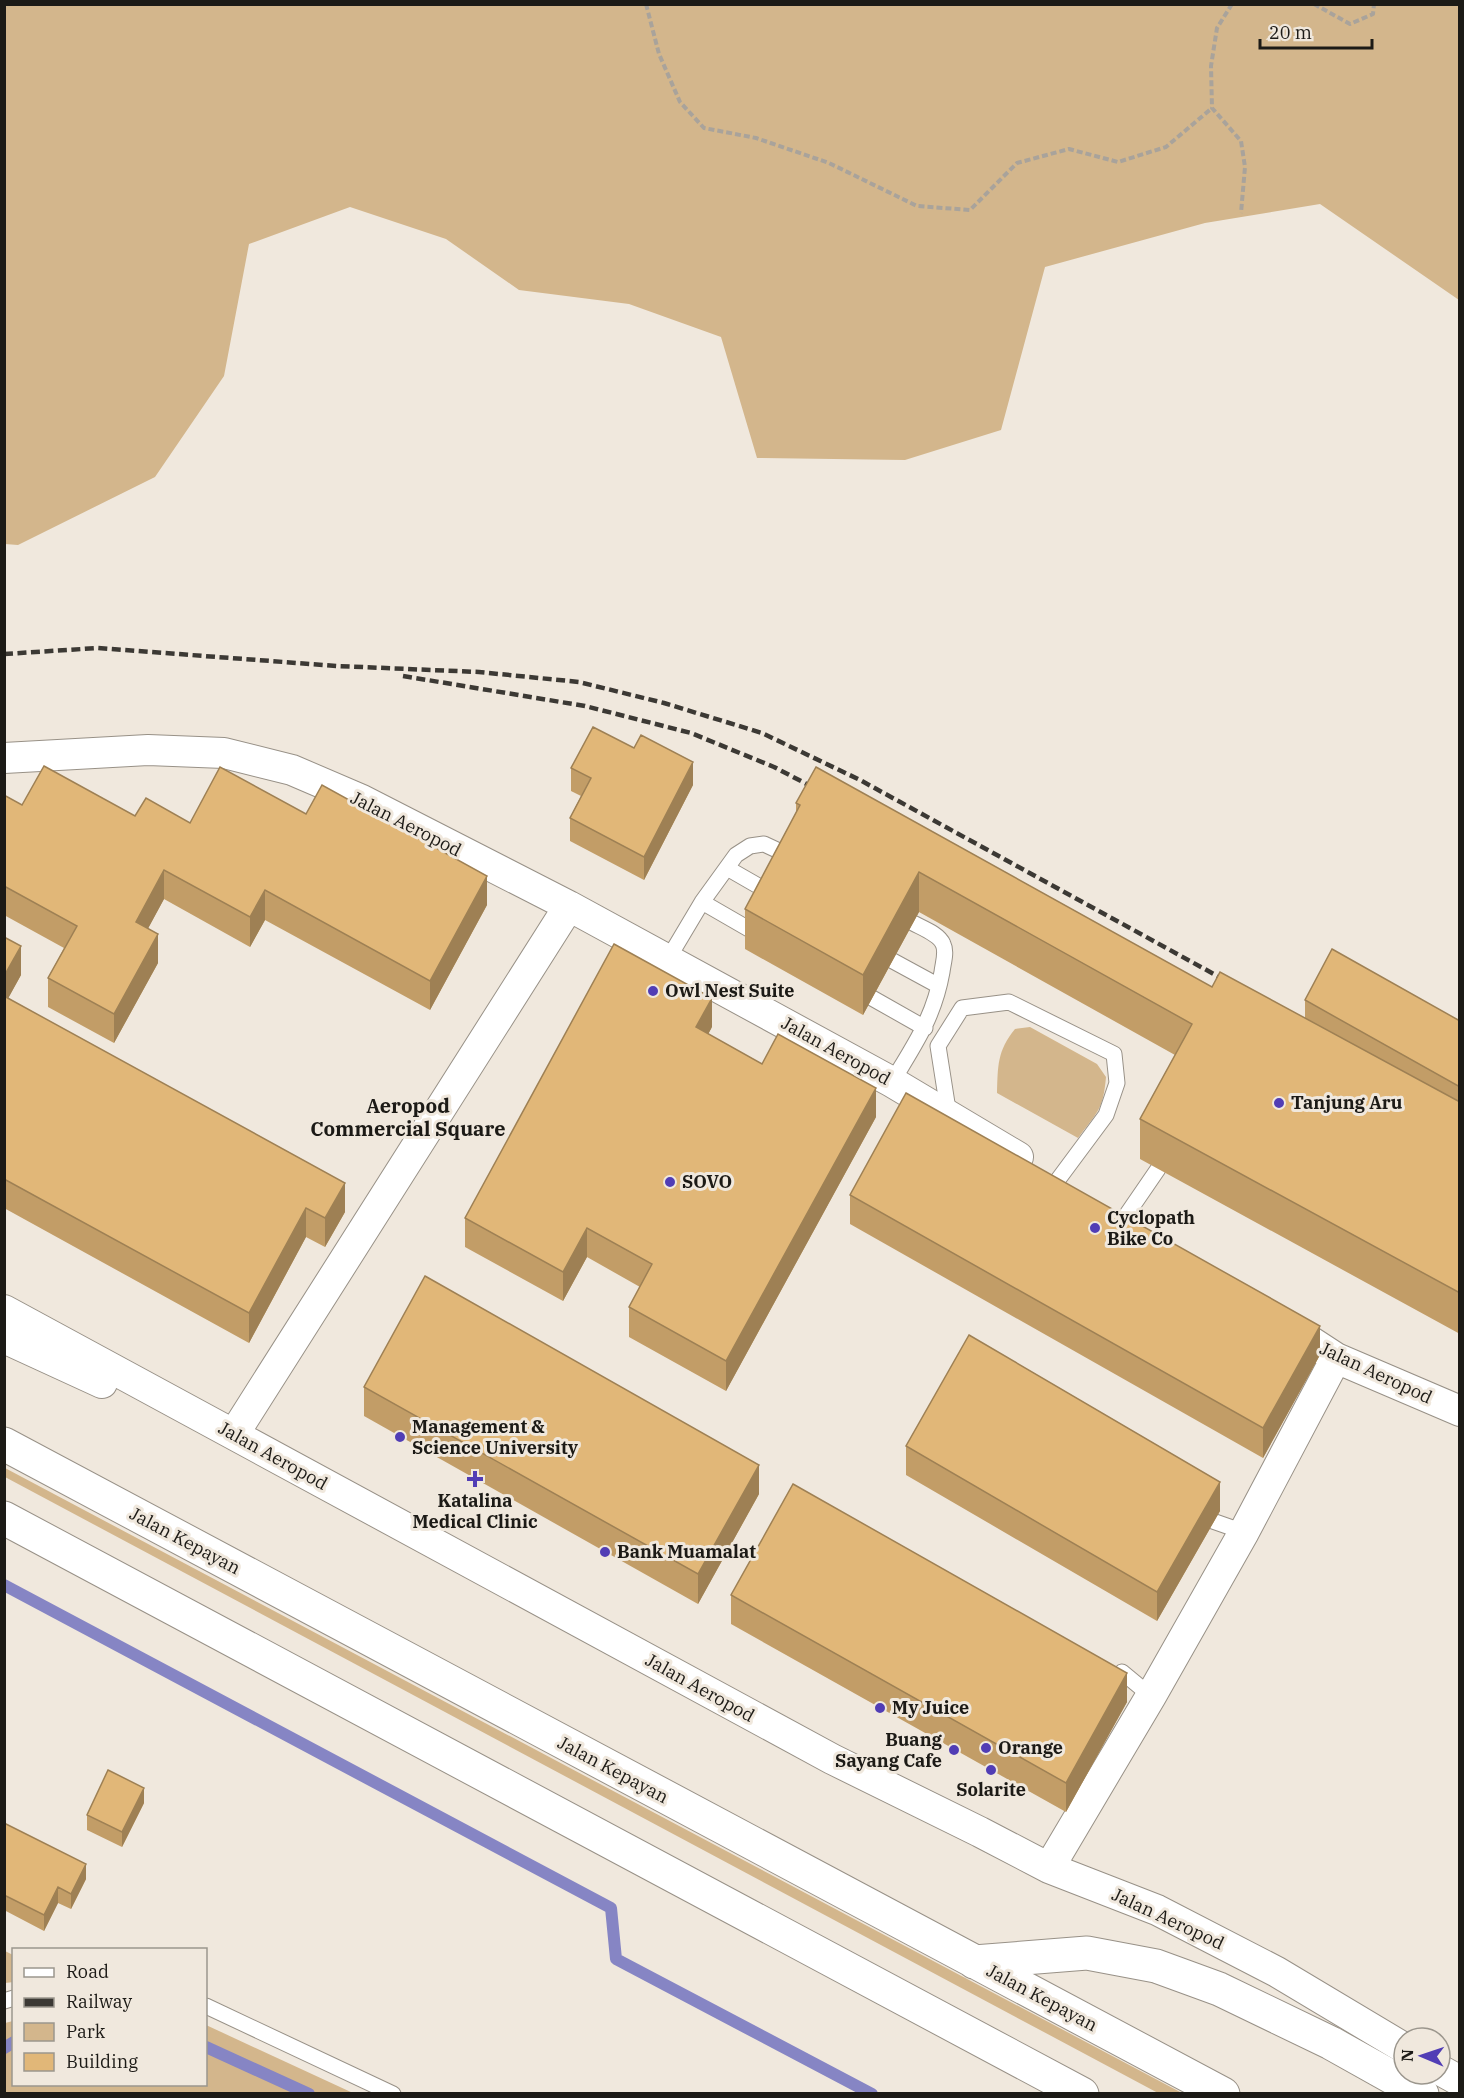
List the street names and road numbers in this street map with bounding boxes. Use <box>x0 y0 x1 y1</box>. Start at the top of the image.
street label: Jalan Aeropod <box>347 786 466 861</box>
street label: Jalan Aeropod <box>778 1011 895 1090</box>
street label: Jalan Aeropod <box>1316 1336 1436 1409</box>
street label: Jalan Aeropod <box>215 1416 332 1495</box>
street label: Jalan Kepayan <box>126 1502 245 1579</box>
street label: Jalan Aeropod <box>642 1648 759 1727</box>
street label: Jalan Kepayan <box>554 1731 673 1808</box>
street label: Jalan Aeropod <box>1108 1882 1228 1955</box>
street label: Jalan Kepayan <box>983 1959 1102 2036</box>

